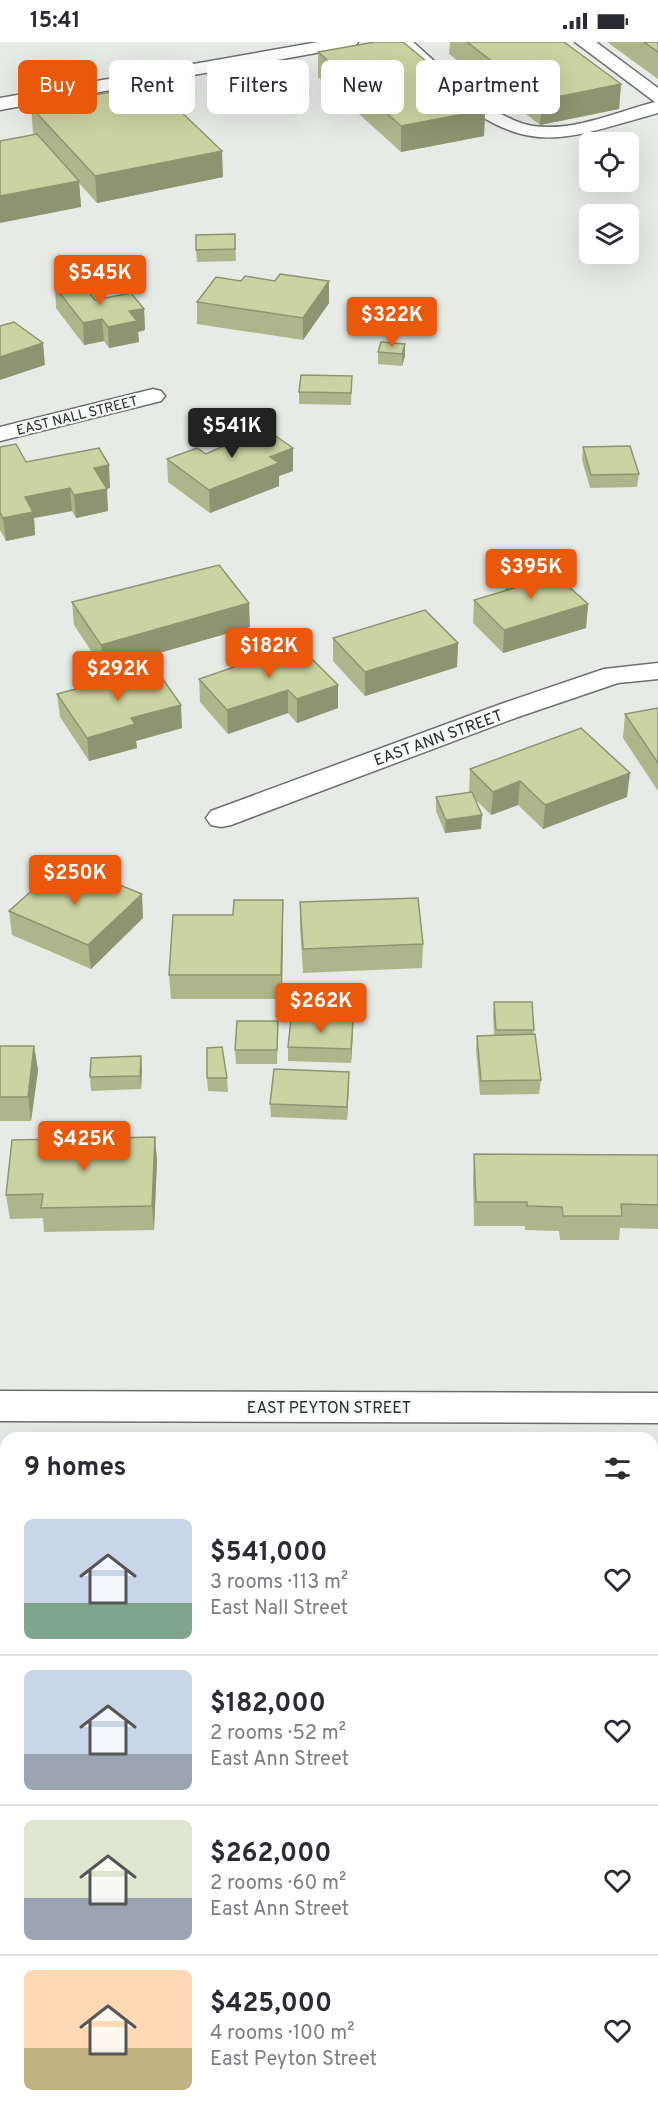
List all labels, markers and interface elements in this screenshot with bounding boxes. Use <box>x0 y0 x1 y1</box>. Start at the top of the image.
text: 15:41 <box>30 8 81 35</box>
chip: Buy <box>18 60 97 114</box>
chip: Rent <box>109 60 195 114</box>
chip: Filters <box>207 60 309 114</box>
chip: New <box>321 60 404 114</box>
chip: Apartment <box>416 60 560 114</box>
map controls <box>579 132 639 264</box>
button: locate <box>579 132 639 192</box>
button: layers <box>579 204 639 264</box>
pin: $545K <box>58 255 142 306</box>
text: $545K <box>68 261 132 287</box>
pin: $322K <box>350 297 434 348</box>
text: $322K <box>361 303 423 329</box>
street label: EAST NALL STREET <box>15 393 140 440</box>
pin: $541K <box>190 408 274 459</box>
text: $541K <box>202 414 262 440</box>
pin: $395K <box>489 549 573 600</box>
text: $395K <box>500 555 562 581</box>
pin: $182K <box>227 628 311 679</box>
text: $182K <box>240 634 298 660</box>
pin: $292K <box>76 651 160 702</box>
text: $292K <box>87 657 149 683</box>
street label: EAST ANN STREET <box>371 706 506 771</box>
pin: $250K <box>33 855 117 906</box>
text: $250K <box>43 861 107 887</box>
pin: $262K <box>279 983 363 1034</box>
text: $262K <box>290 989 352 1015</box>
pin: $425K <box>42 1121 126 1172</box>
text: $425K <box>52 1127 116 1153</box>
street label: EAST PEYTON STREET <box>247 1399 411 1419</box>
text: 9 homes <box>24 1452 126 1485</box>
icon: filters <box>601 1452 634 1485</box>
text: $541,000 <box>210 1537 327 1570</box>
icon: home <box>72 1543 144 1615</box>
icon: heart <box>601 1563 634 1596</box>
text: 3 rooms · 113 m² <box>210 1570 348 1596</box>
text: East Nall Street <box>210 1596 348 1622</box>
text: $182,000 <box>210 1688 326 1721</box>
icon: home <box>72 1694 144 1766</box>
icon: heart <box>601 1714 634 1747</box>
text: 2 rooms · 52 m² <box>210 1721 346 1747</box>
text: East Ann Street <box>210 1747 349 1773</box>
text: $262,000 <box>210 1838 331 1871</box>
icon: home <box>72 1844 144 1916</box>
icon: heart <box>601 1864 634 1897</box>
text: 2 rooms · 60 m² <box>210 1871 346 1897</box>
text: East Ann Street <box>210 1897 349 1923</box>
text: $425,000 <box>210 1988 332 2021</box>
icon: home <box>72 1994 144 2066</box>
icon: heart <box>601 2014 634 2047</box>
text: 4 rooms · 100 m² <box>210 2021 355 2047</box>
text: East Peyton Street <box>210 2047 377 2073</box>

